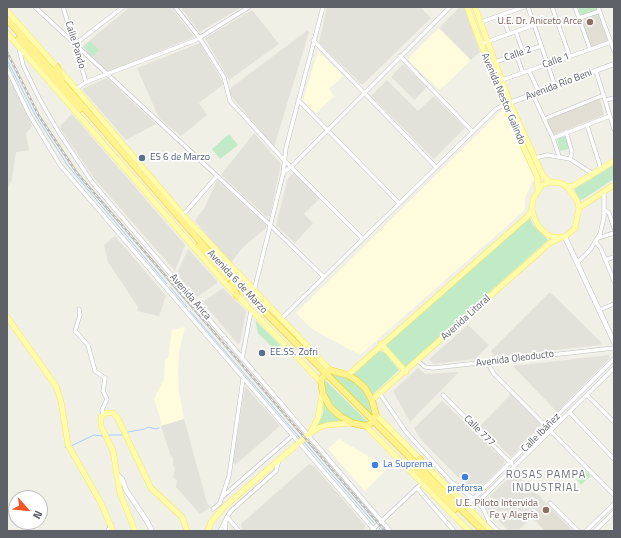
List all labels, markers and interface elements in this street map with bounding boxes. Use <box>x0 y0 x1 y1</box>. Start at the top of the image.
place label: U.E. Dr. Aniceto Arce <box>497 16 582 28</box>
marker: U.E. Dr. Aniceto Arce <box>585 17 595 27</box>
street label: Calle Pando <box>62 20 88 70</box>
street label: Calle 2 <box>503 44 533 64</box>
street label: Calle 1 <box>541 51 571 71</box>
street label: Avenida Nestor Galindo <box>478 52 528 146</box>
street label: Avenida Río Beni <box>524 67 594 103</box>
place label: ES 6 de Marzo <box>150 152 210 164</box>
marker: ES 6 de Marzo <box>137 153 147 163</box>
street label: Avenida 6 de Marzo <box>204 248 270 316</box>
street label: Avenida Arica <box>167 272 213 322</box>
street label: Avenida Litoral <box>439 293 493 343</box>
place label: EE.SS. Zofri <box>270 347 318 359</box>
marker: EE.SS. Zofri <box>257 348 267 358</box>
street label: Avenida Oleoducto <box>475 348 555 370</box>
street label: Calle Ibáñez <box>519 411 563 455</box>
street label: Calle 777 <box>461 413 497 449</box>
place label: La Suprema <box>383 459 433 471</box>
marker: La Suprema <box>370 460 380 470</box>
district label: ROSAS PAMPA INDUSTRIAL <box>506 468 586 494</box>
marker: preforsa <box>460 472 470 482</box>
place label: preforsa <box>447 483 483 495</box>
north arrow <box>8 490 48 530</box>
place label: U.E. Piloto Intervida Fe y Alegría <box>456 498 538 522</box>
marker: U.E. Piloto Intervida Fe y Alegría <box>541 505 551 515</box>
text: N <box>29 508 47 522</box>

